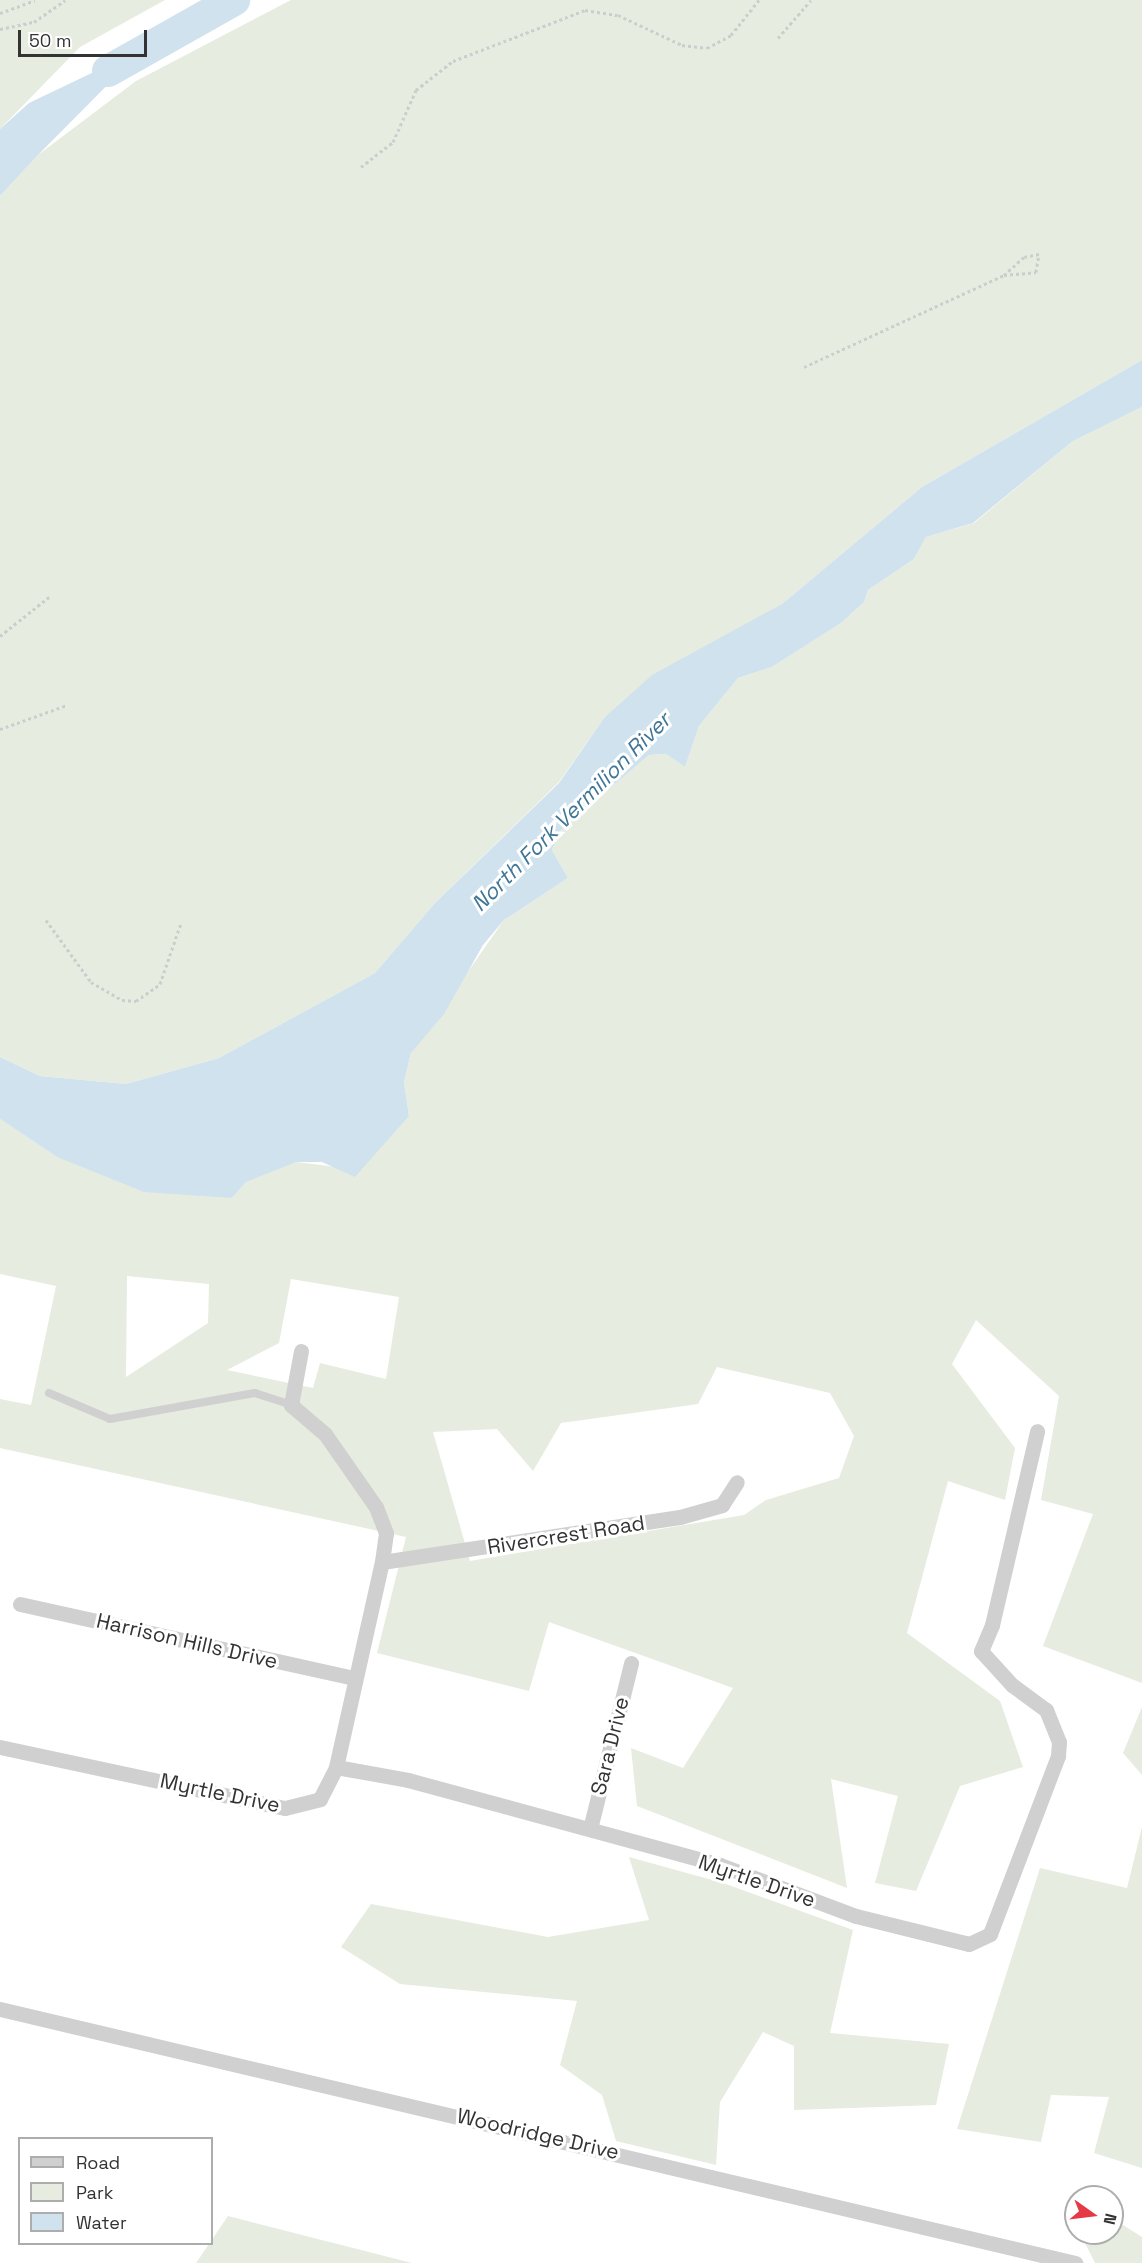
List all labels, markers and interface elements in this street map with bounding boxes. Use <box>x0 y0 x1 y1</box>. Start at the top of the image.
scale bar <box>21 18 150 56</box>
text: 50 m <box>29 29 71 52</box>
water label: North Fork Vermilion River <box>466 707 676 917</box>
street label: Rivercrest Road <box>485 1510 647 1560</box>
street label: Harrison Hills Drive <box>94 1608 280 1674</box>
street label: Sara Drive <box>586 1694 634 1798</box>
street label: Myrtle Drive <box>158 1768 282 1818</box>
street label: Myrtle Drive <box>695 1849 819 1913</box>
street label: Woodridge Drive <box>454 2103 622 2165</box>
legend <box>18 2137 213 2245</box>
text: Road <box>76 2151 120 2174</box>
text: Park <box>76 2181 113 2204</box>
north arrow <box>1064 2185 1124 2245</box>
text: Water <box>76 2211 127 2234</box>
text: N <box>1099 2211 1121 2227</box>

